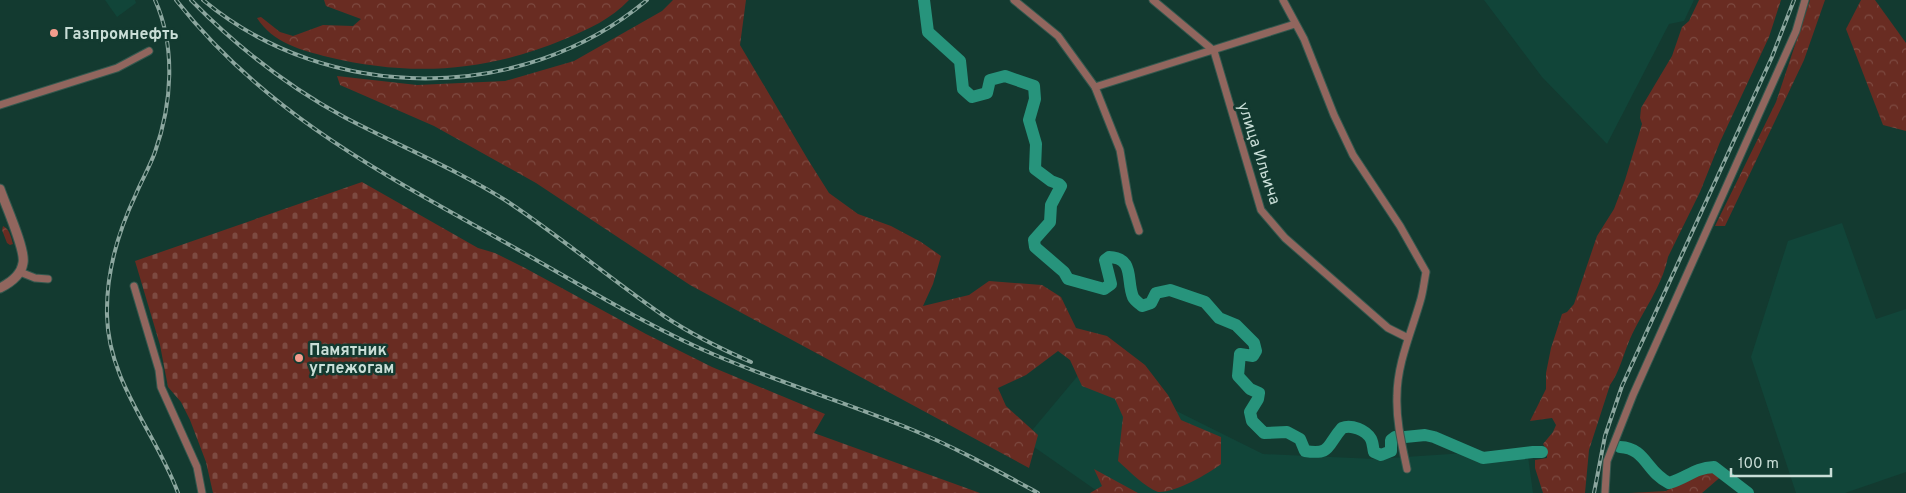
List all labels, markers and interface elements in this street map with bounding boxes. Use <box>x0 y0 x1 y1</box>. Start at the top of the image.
place label: Газпромнефть <box>64 25 179 45</box>
marker: Газпромнефть <box>48 27 60 39</box>
street label: улица Ильича <box>1232 100 1284 207</box>
place label: Памятник углежогам <box>309 341 394 379</box>
marker: Памятник углежогам <box>293 352 305 364</box>
scale bar <box>1731 446 1831 478</box>
text: 100 m <box>1738 455 1779 474</box>

